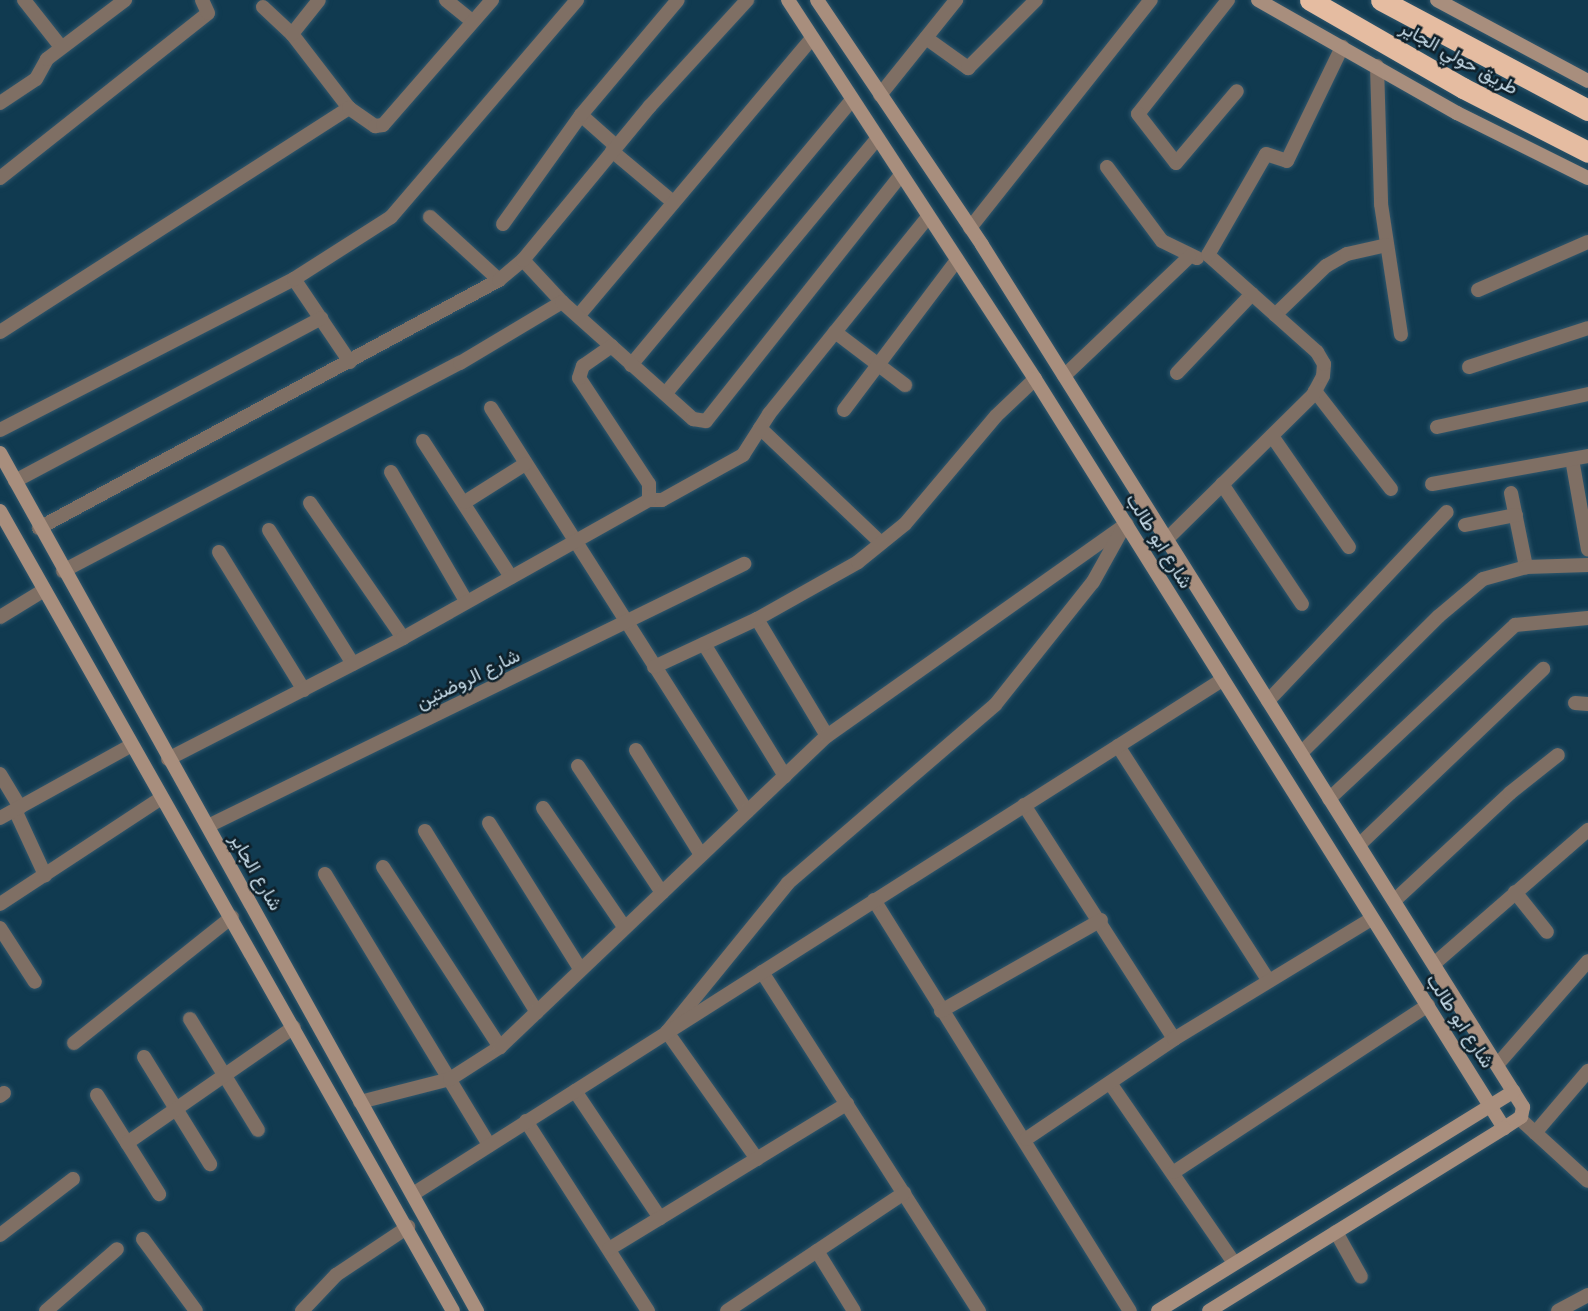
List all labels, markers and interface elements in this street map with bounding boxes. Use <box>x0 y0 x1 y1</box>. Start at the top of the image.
street label: طريق حولي الجاير <box>1396 16 1522 100</box>
street label: شارع ابو طالب <box>1121 489 1197 593</box>
street label: شارع الروضتين <box>412 644 524 714</box>
street label: شارع الجاير <box>225 829 287 915</box>
street label: شارع ابو طالب <box>1421 970 1499 1072</box>

